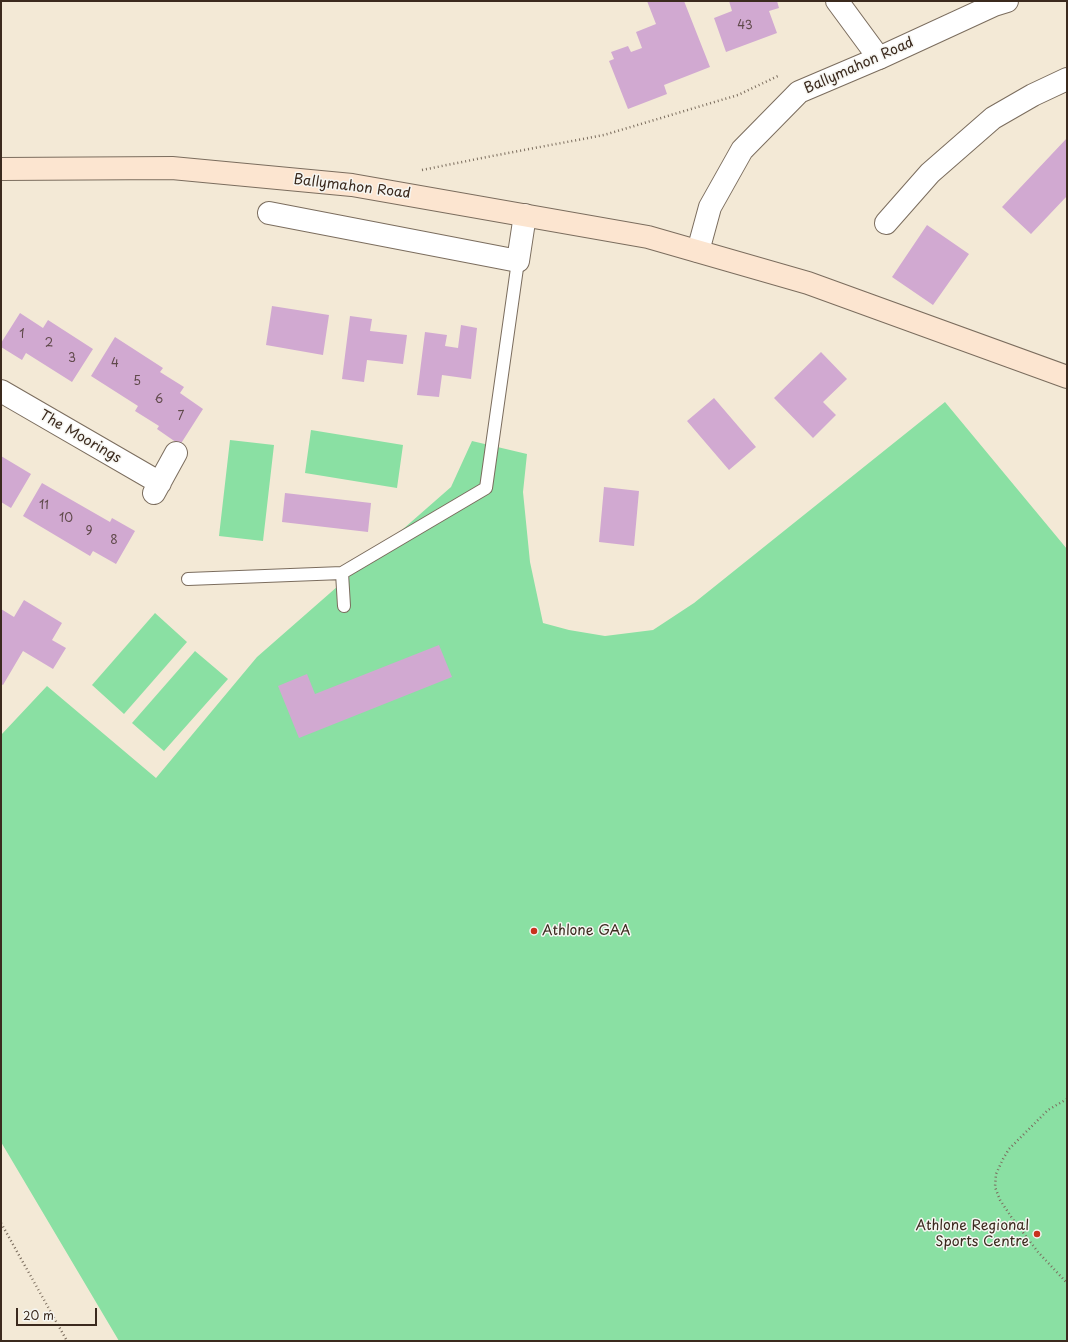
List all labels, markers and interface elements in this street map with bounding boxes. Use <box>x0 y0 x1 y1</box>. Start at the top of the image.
house number: 43 <box>737 19 753 33</box>
street label: Ballymahon Road <box>802 34 916 98</box>
street label: Ballymahon Road <box>292 171 412 203</box>
house number: 1 <box>19 328 25 342</box>
house number: 2 <box>45 337 53 351</box>
house number: 3 <box>68 352 76 366</box>
house number: 4 <box>111 357 119 371</box>
house number: 5 <box>133 375 141 389</box>
house number: 6 <box>155 393 163 407</box>
street label: The Moorings <box>36 407 124 467</box>
house number: 7 <box>178 410 184 424</box>
house number: 11 <box>39 499 49 513</box>
house number: 10 <box>59 512 73 526</box>
house number: 9 <box>85 525 93 539</box>
house number: 8 <box>110 534 118 548</box>
place label: Athlone GAA <box>542 923 630 939</box>
marker: Athlone GAA <box>529 926 539 936</box>
place label: Athlone Regional Sports Centre <box>915 1218 1029 1250</box>
marker: Athlone Regional Sports Centre <box>1032 1229 1042 1239</box>
scale bar <box>18 1300 99 1326</box>
text: 20 m <box>23 1306 54 1324</box>

